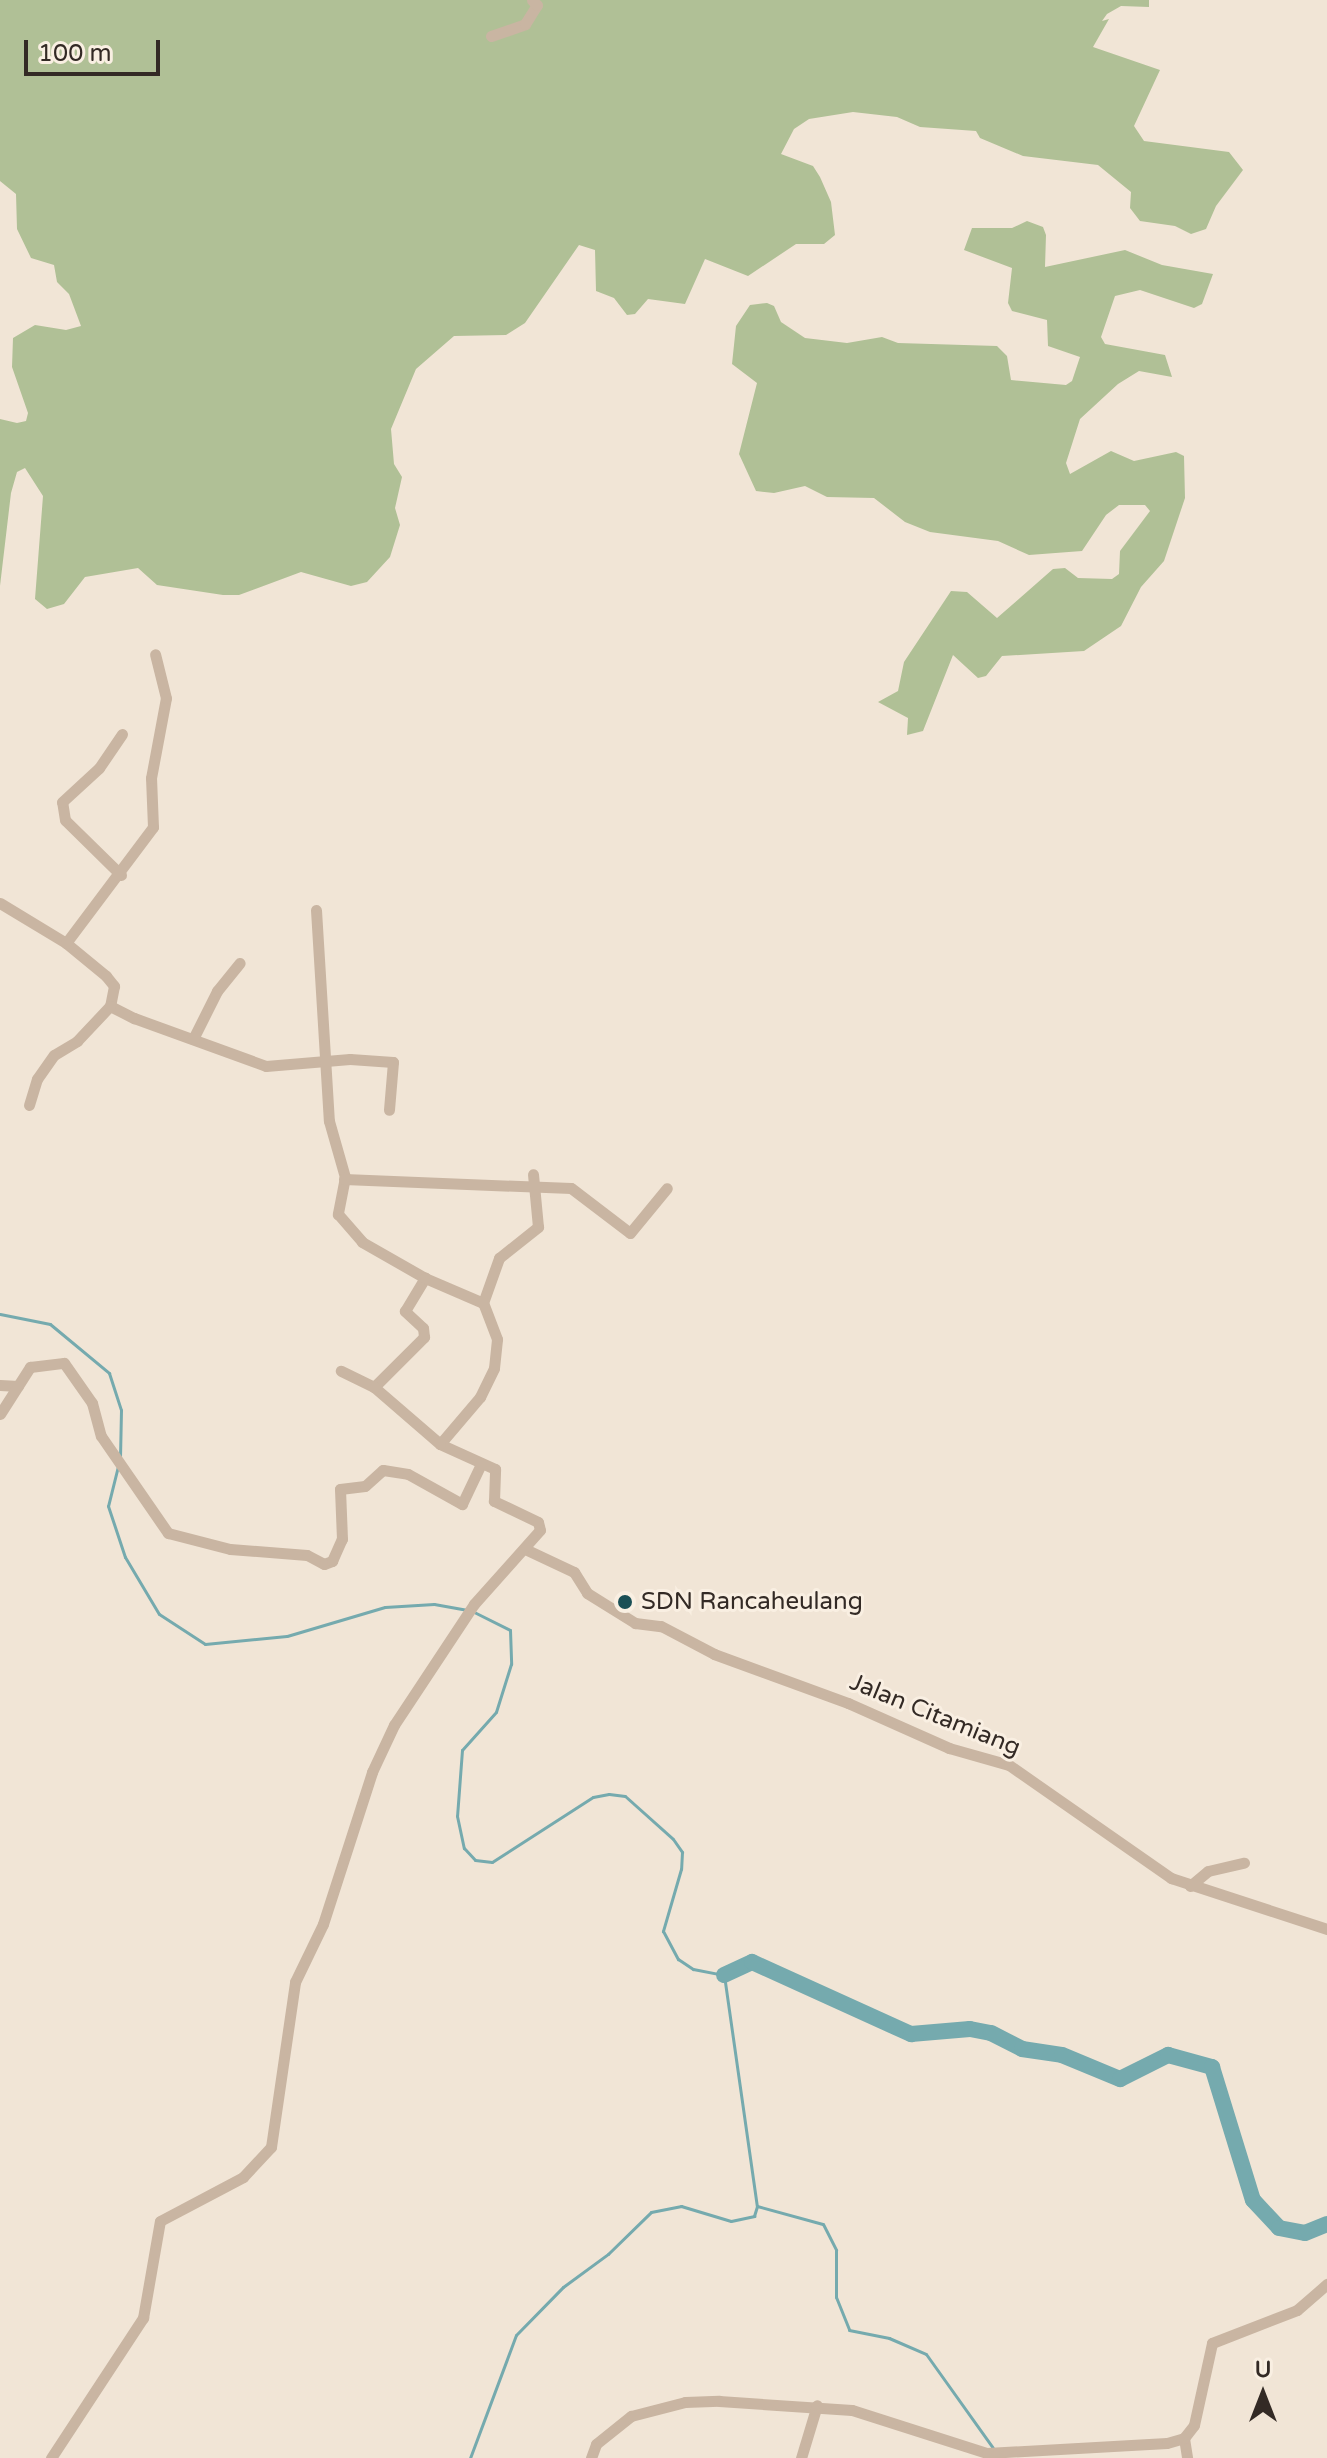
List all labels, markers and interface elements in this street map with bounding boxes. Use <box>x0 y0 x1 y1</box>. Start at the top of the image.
scale bar <box>28 24 164 74</box>
text: 100 m <box>38 39 112 68</box>
place label: SDN Rancaheulang <box>641 1588 863 1616</box>
marker: SDN Rancaheulang <box>616 1593 634 1611</box>
street label: Jalan Citamiang <box>845 1668 1025 1762</box>
north arrow <box>1223 2354 1303 2434</box>
text: U <box>1255 2357 1271 2383</box>

